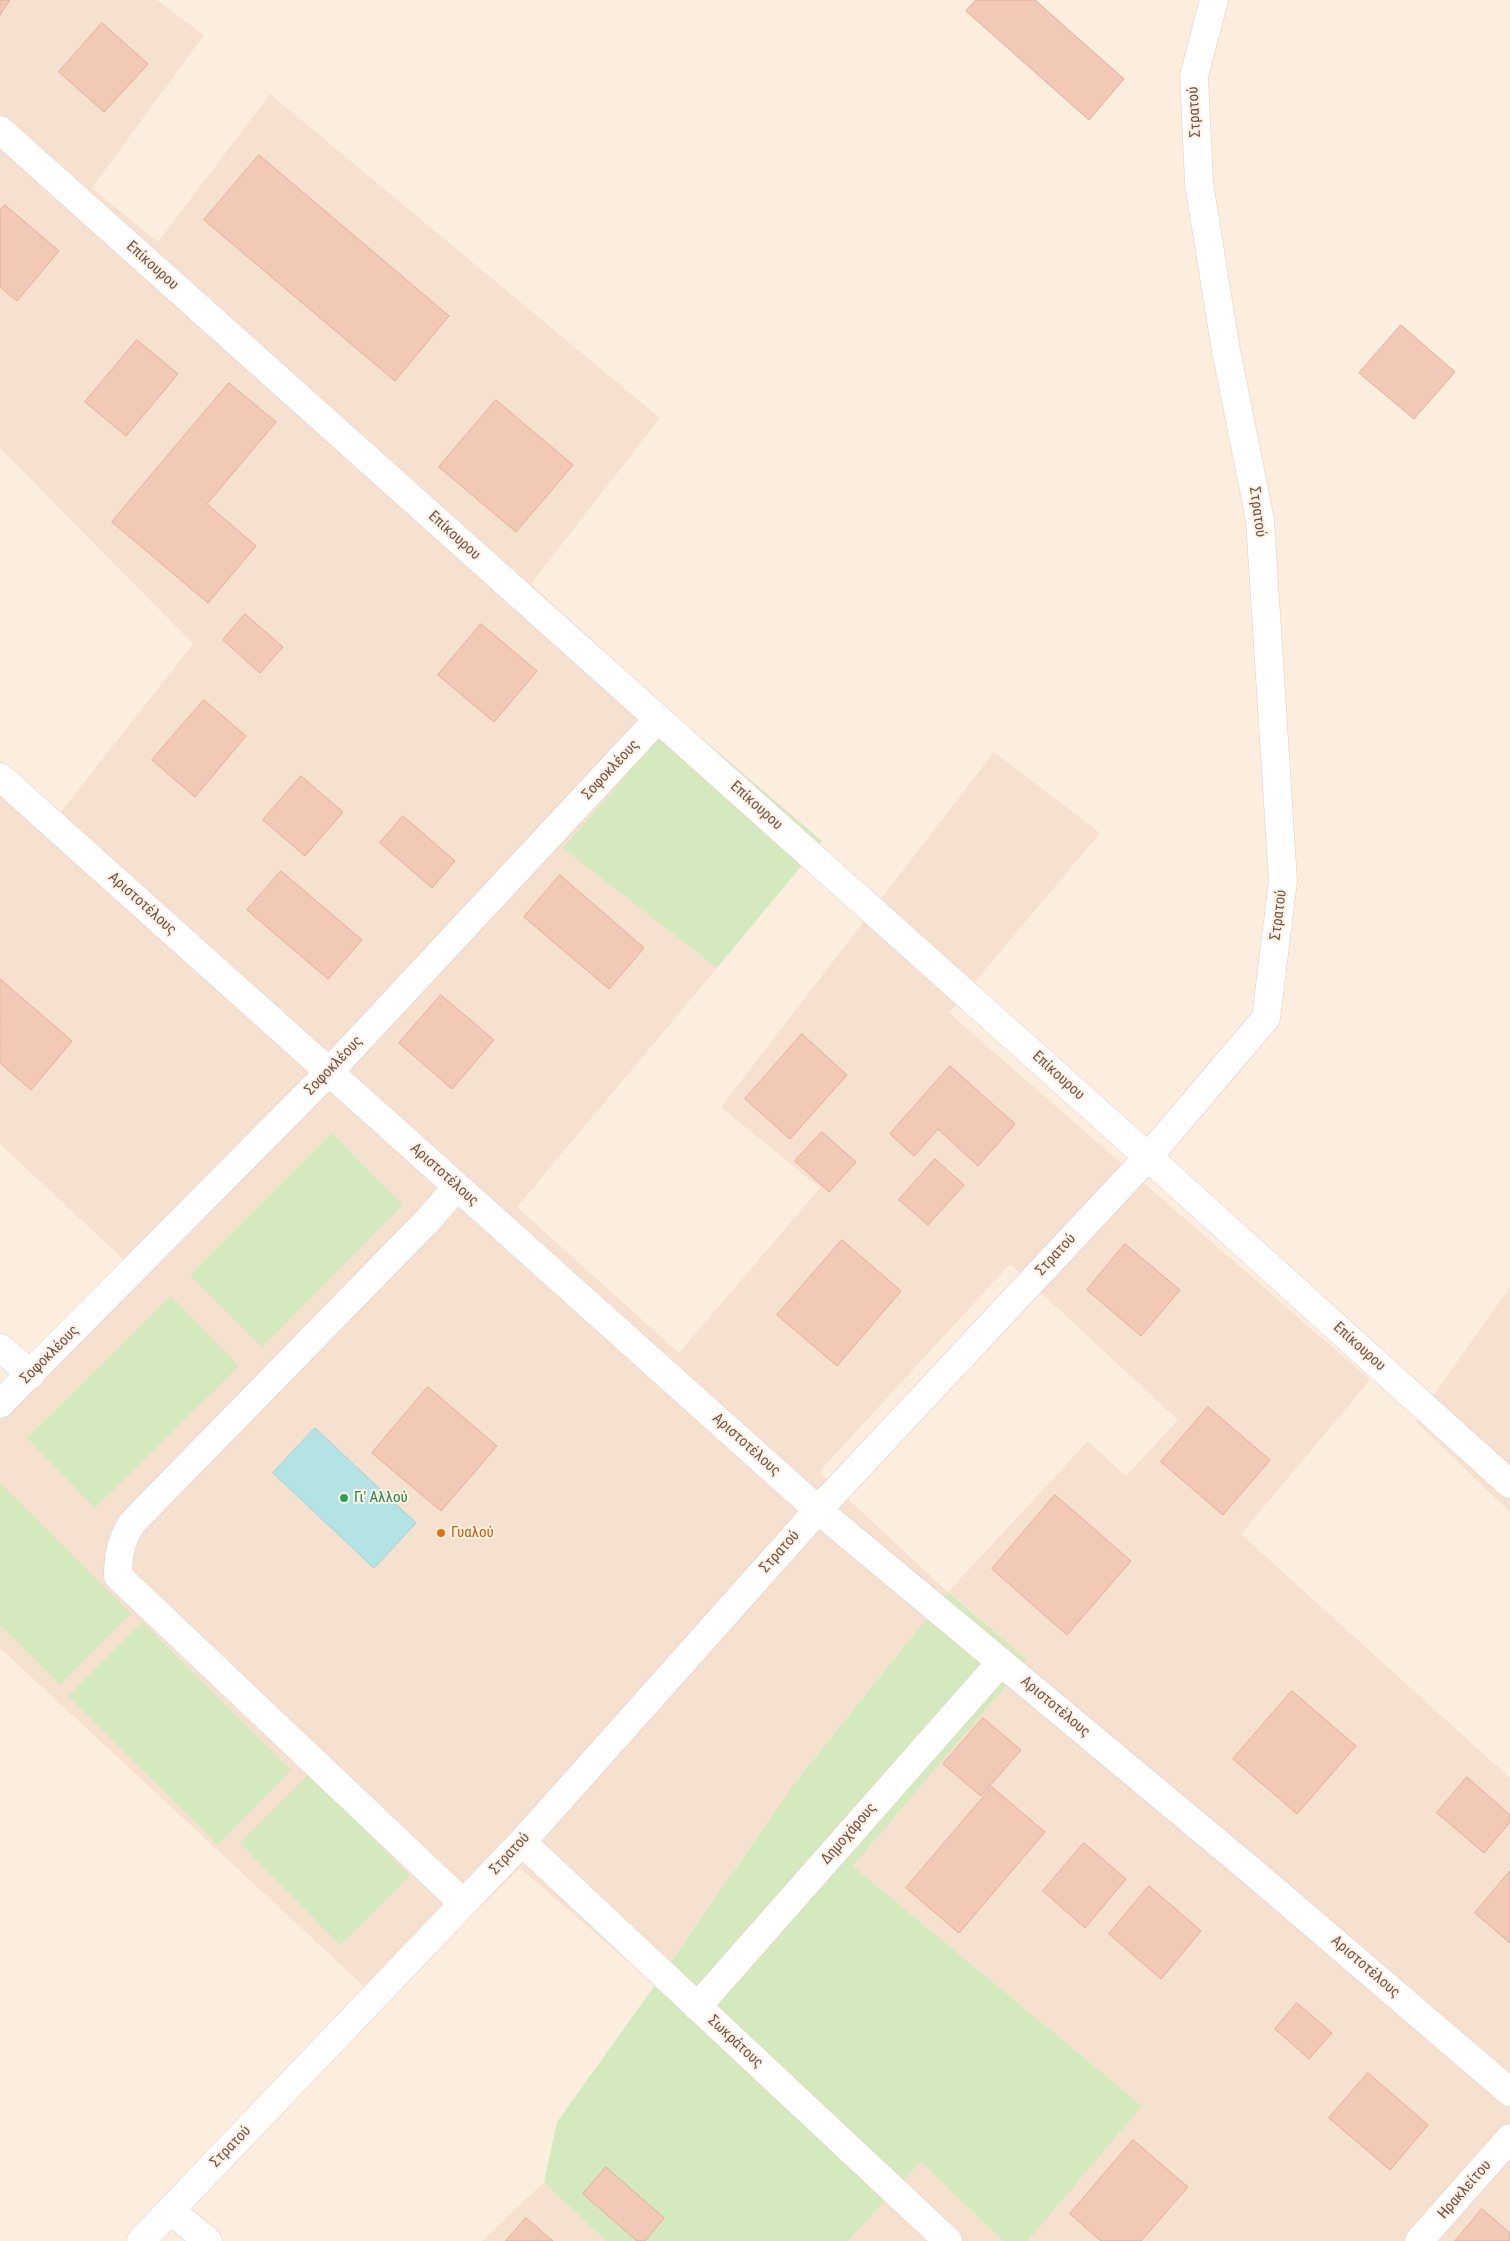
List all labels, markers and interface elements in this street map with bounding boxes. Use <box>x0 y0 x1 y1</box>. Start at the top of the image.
street label: Στρατού <box>1185 86 1205 138</box>
street label: Επίκουρου <box>122 238 182 294</box>
street label: Στρατού <box>1245 486 1269 538</box>
street label: Επίκουρου <box>424 508 484 564</box>
street label: Σοφοκλέους <box>579 736 643 804</box>
street label: Επίκουρου <box>726 778 786 834</box>
street label: Αριστοτέλους <box>104 869 180 939</box>
street label: Στρατού <box>1267 889 1291 941</box>
street label: Σοφοκλέους <box>301 1033 367 1099</box>
street label: Επίκουρου <box>1028 1048 1088 1104</box>
street label: Αριστοτέλους <box>406 1140 482 1210</box>
street label: Στρατού <box>1032 1230 1080 1280</box>
street label: Επίκουρου <box>1329 1319 1389 1375</box>
street label: Σοφοκλέους <box>17 1322 83 1388</box>
street label: Αριστοτέλους <box>708 1410 784 1480</box>
place label: Γι' Αλλού <box>354 1489 408 1507</box>
marker: Γι' Αλλού <box>338 1492 350 1504</box>
place label: Γυαλού <box>451 1524 494 1542</box>
marker: Γυαλού <box>435 1527 447 1539</box>
street label: Στρατού <box>756 1527 804 1577</box>
street label: Αριστοτέλους <box>1017 1673 1093 1741</box>
street label: Δημοχάρους <box>817 1799 881 1869</box>
street label: Στρατού <box>486 1829 534 1879</box>
street label: Αριστοτέλους <box>1327 1932 1403 2002</box>
street label: Σωκράτους <box>704 2012 766 2072</box>
street label: Στρατού <box>207 2122 255 2172</box>
street label: Ηρακλείτου <box>1435 2157 1495 2223</box>

